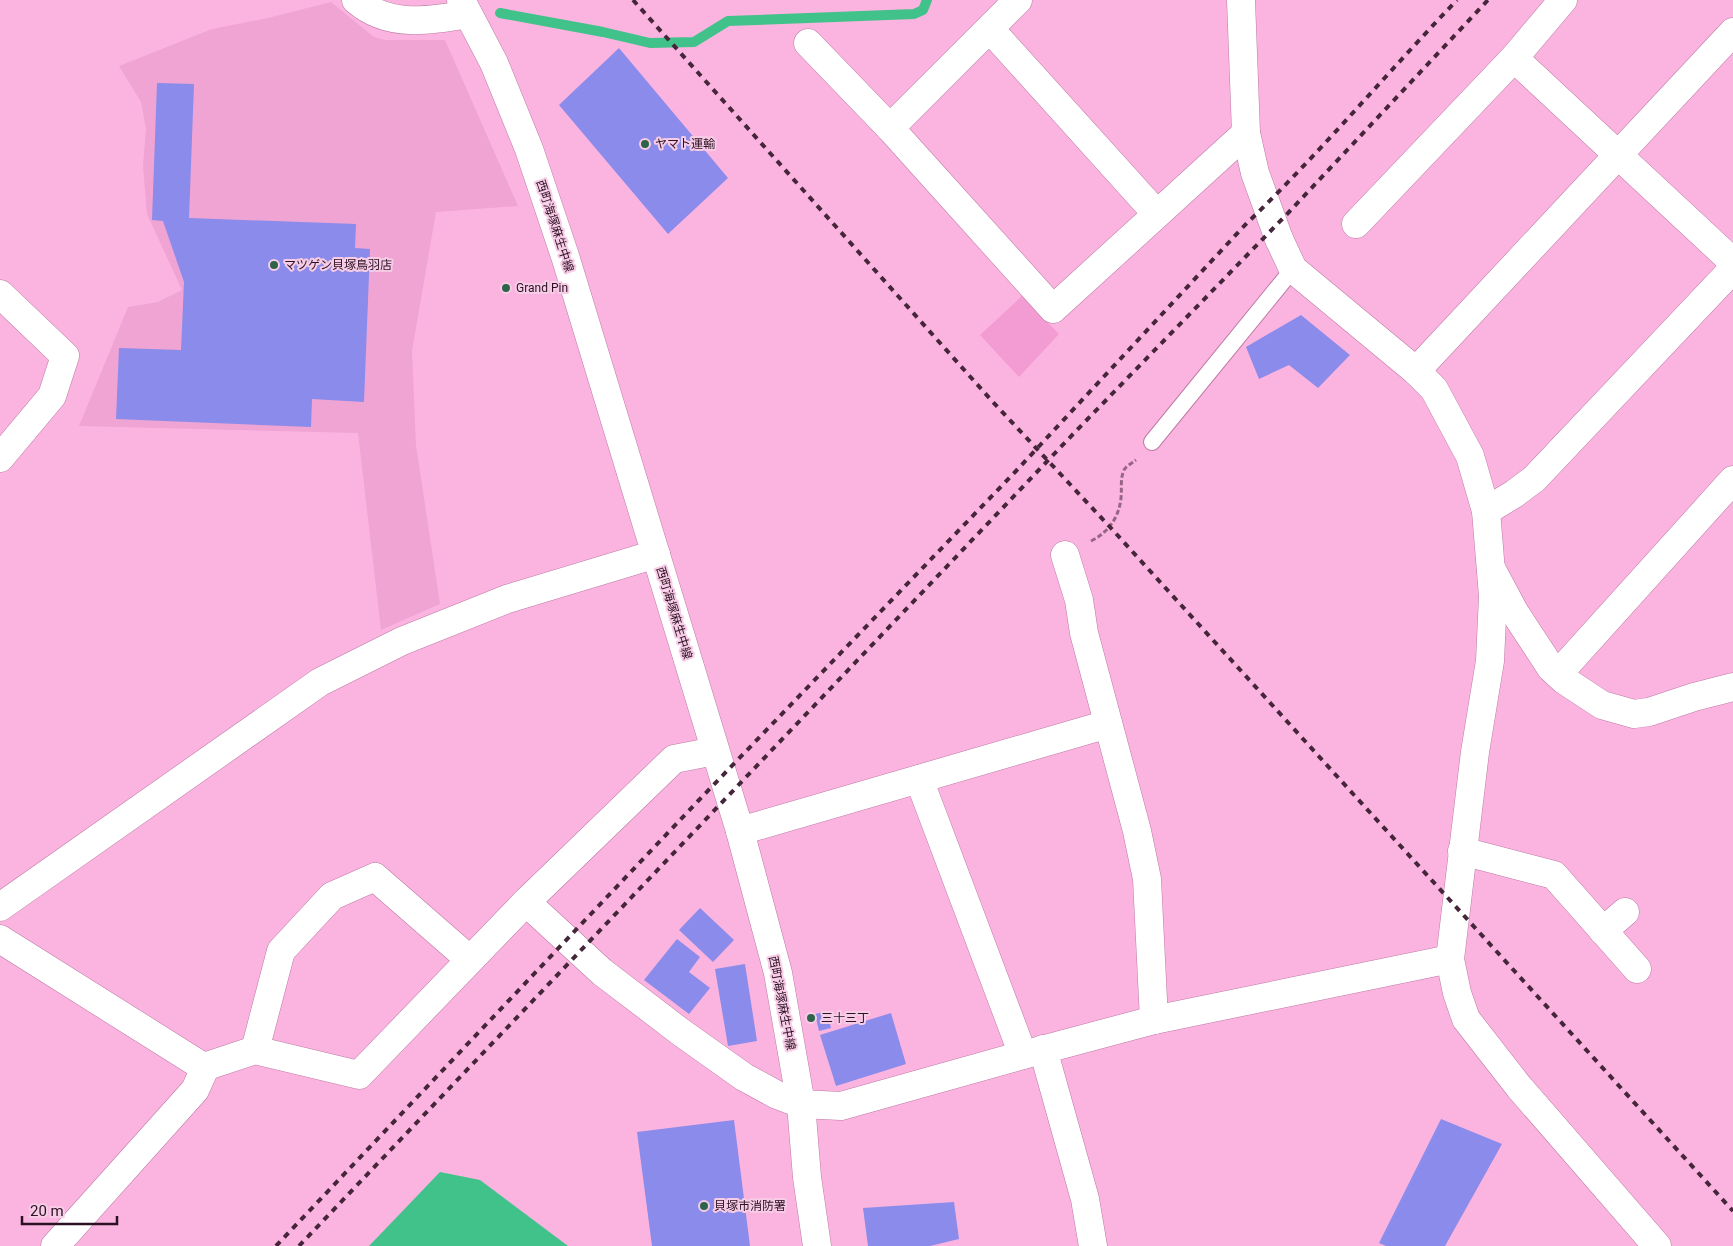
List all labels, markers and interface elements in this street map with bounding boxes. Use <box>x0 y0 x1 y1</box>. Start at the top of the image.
place label: ヤマト運輸 <box>655 137 715 151</box>
marker: ヤマト運輸 <box>639 138 651 150</box>
street label: 西町海塚麻生中線 <box>534 178 576 274</box>
place label: マツゲン貝塚鳥羽店 <box>284 258 392 272</box>
marker: マツゲン貝塚鳥羽店 <box>268 259 280 271</box>
place label: Grand Pin <box>516 281 568 295</box>
marker: Grand Pin <box>500 282 512 294</box>
street label: 西町海塚麻生中線 <box>653 565 695 661</box>
street label: 西町海塚麻生中線 <box>766 955 798 1051</box>
place label: 三十三丁 <box>821 1011 869 1025</box>
marker: 三十三丁 <box>805 1012 817 1024</box>
scale bar <box>22 1194 118 1226</box>
place label: 貝塚市消防署 <box>714 1199 786 1213</box>
marker: 貝塚市消防署 <box>698 1200 710 1212</box>
text: 20 m <box>30 1202 64 1220</box>

